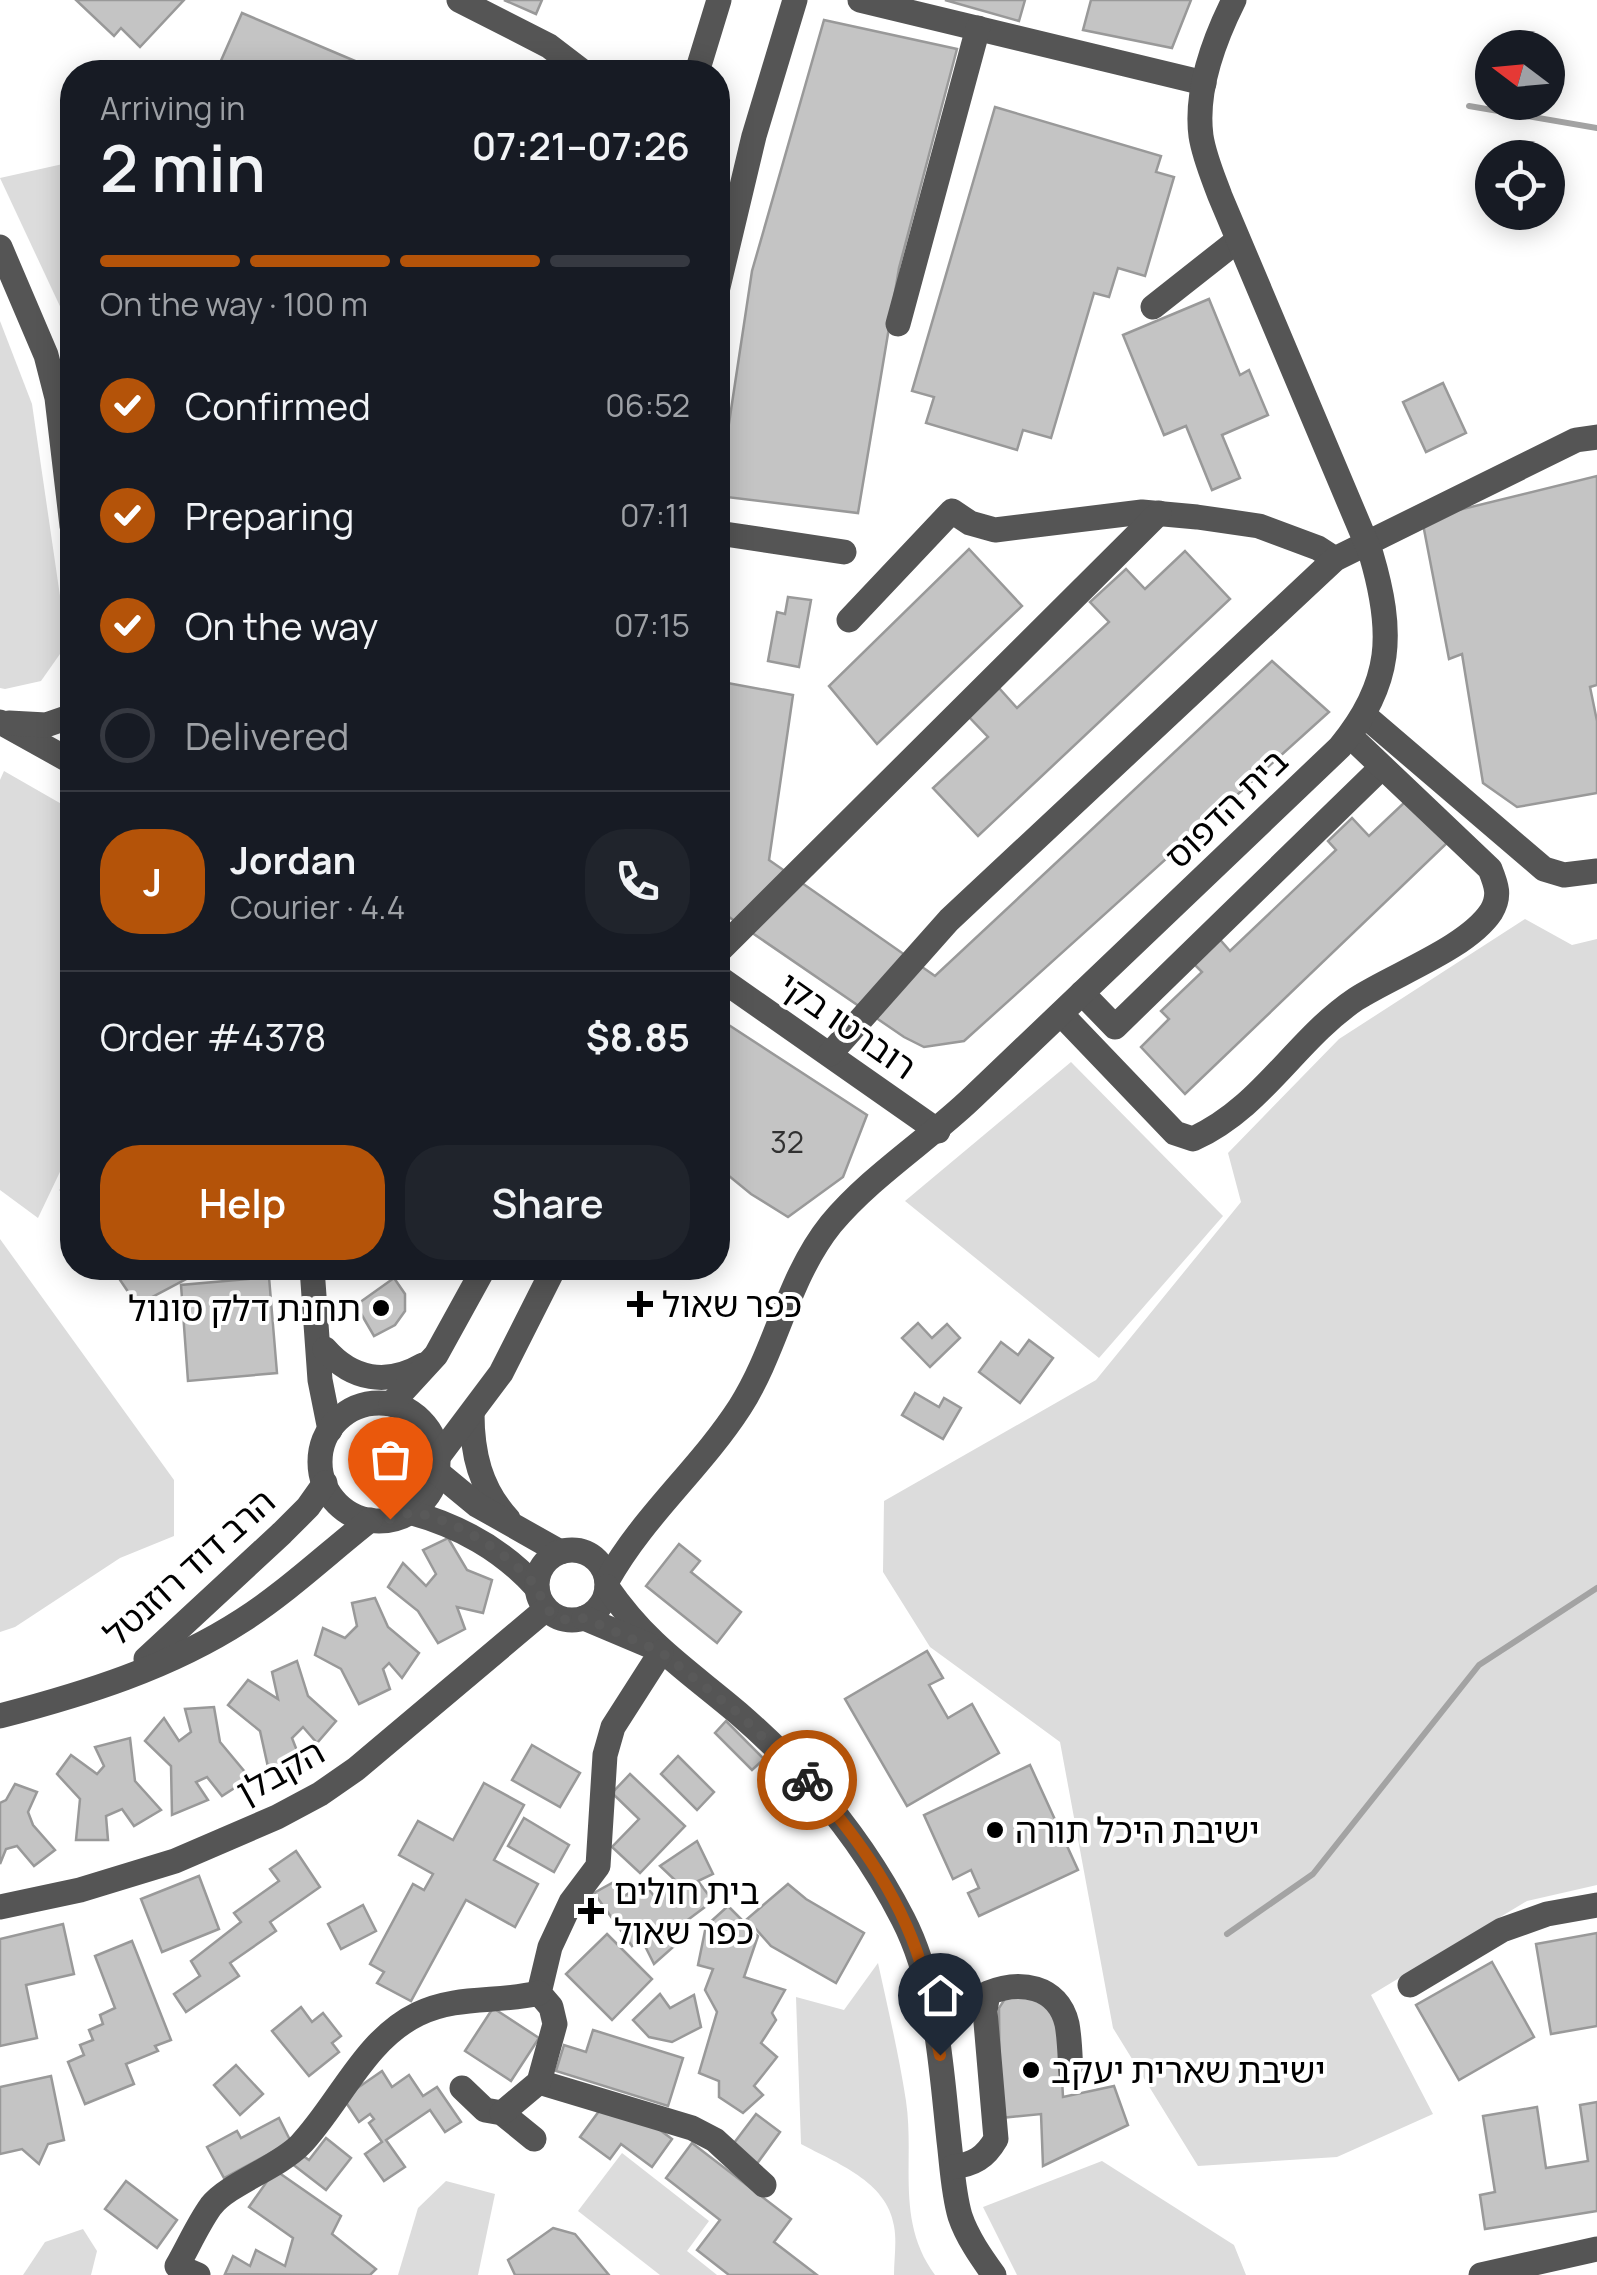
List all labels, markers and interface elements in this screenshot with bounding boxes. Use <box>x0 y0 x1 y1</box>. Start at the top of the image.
north arrow <box>1475 30 1565 120</box>
map controls <box>1475 30 1565 230</box>
text: Arriving in <box>100 86 245 130</box>
text: 07:21–07:26 <box>472 119 690 171</box>
text: 2 min <box>100 123 266 212</box>
button: locate <box>1475 140 1565 230</box>
text: On the way · 100 m <box>100 282 368 326</box>
icon: check <box>100 378 155 433</box>
text: Confirmed <box>185 379 371 431</box>
text: 06:52 <box>605 383 690 427</box>
icon: check <box>100 488 155 543</box>
text: Preparing <box>185 489 354 541</box>
text: 07:11 <box>620 493 690 537</box>
icon: check <box>100 598 155 653</box>
text: On the way <box>185 599 378 651</box>
text: 07:15 <box>614 603 690 647</box>
text: Delivered <box>185 709 349 761</box>
street label: בית הדפוס <box>1154 737 1298 879</box>
button: phone <box>585 829 690 934</box>
text: Jordan <box>230 833 356 885</box>
text: J <box>143 855 162 907</box>
text: Courier · 4.4 <box>230 885 405 929</box>
street label: רוברטו בקי <box>770 960 926 1090</box>
text: Order #4378 <box>100 1010 326 1062</box>
text: $8.85 <box>586 1010 690 1062</box>
house number: 32 <box>770 1121 804 1162</box>
button: Help <box>100 1145 385 1260</box>
button: Share <box>405 1145 690 1260</box>
place label: כפר שאול <box>662 1280 802 1328</box>
place label: תחנת דלק סונול <box>128 1284 361 1332</box>
marker: כפר שאול <box>627 1291 653 1317</box>
marker: תחנת דלק סונול <box>370 1297 392 1319</box>
pin <box>348 1417 433 1520</box>
icon: bag <box>363 1432 418 1487</box>
street label: הרב דוד רוזנטל <box>93 1477 285 1657</box>
street label: הקבלן <box>227 1727 333 1815</box>
courier <box>757 1730 857 1830</box>
icon: bike <box>780 1753 835 1808</box>
place label: ישיבת היכל תורה <box>1015 1806 1260 1854</box>
marker: ישיבת היכל תורה <box>984 1819 1006 1841</box>
place label: בית חולים כפר שאול <box>614 1867 760 1955</box>
marker: בית חולים כפר שאול <box>578 1898 604 1924</box>
pin <box>898 1953 983 2056</box>
icon: home <box>913 1968 968 2023</box>
place label: ישיבת שארית יעקב <box>1051 2046 1326 2094</box>
marker: ישיבת שארית יעקב <box>1020 2059 1042 2081</box>

